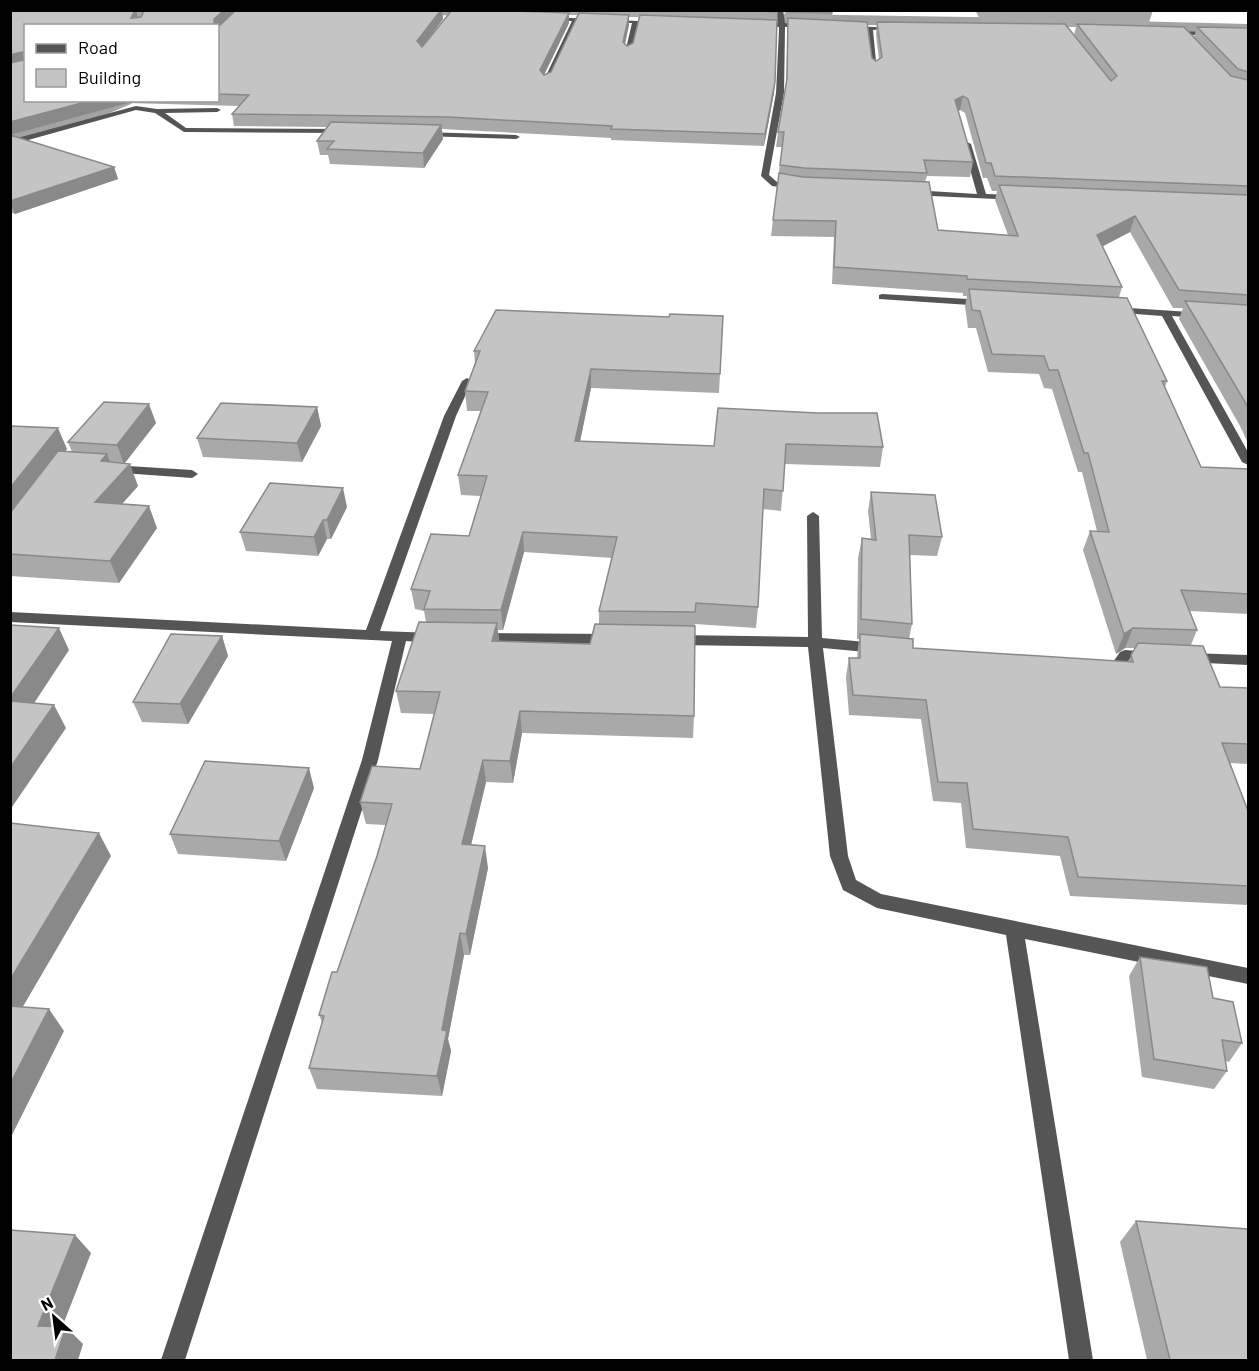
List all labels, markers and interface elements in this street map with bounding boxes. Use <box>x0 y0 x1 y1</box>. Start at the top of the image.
legend <box>24 24 219 102</box>
text: Road <box>78 36 118 58</box>
text: Building <box>78 66 141 88</box>
north arrow <box>24 1287 84 1347</box>
text: N <box>38 1292 56 1314</box>

